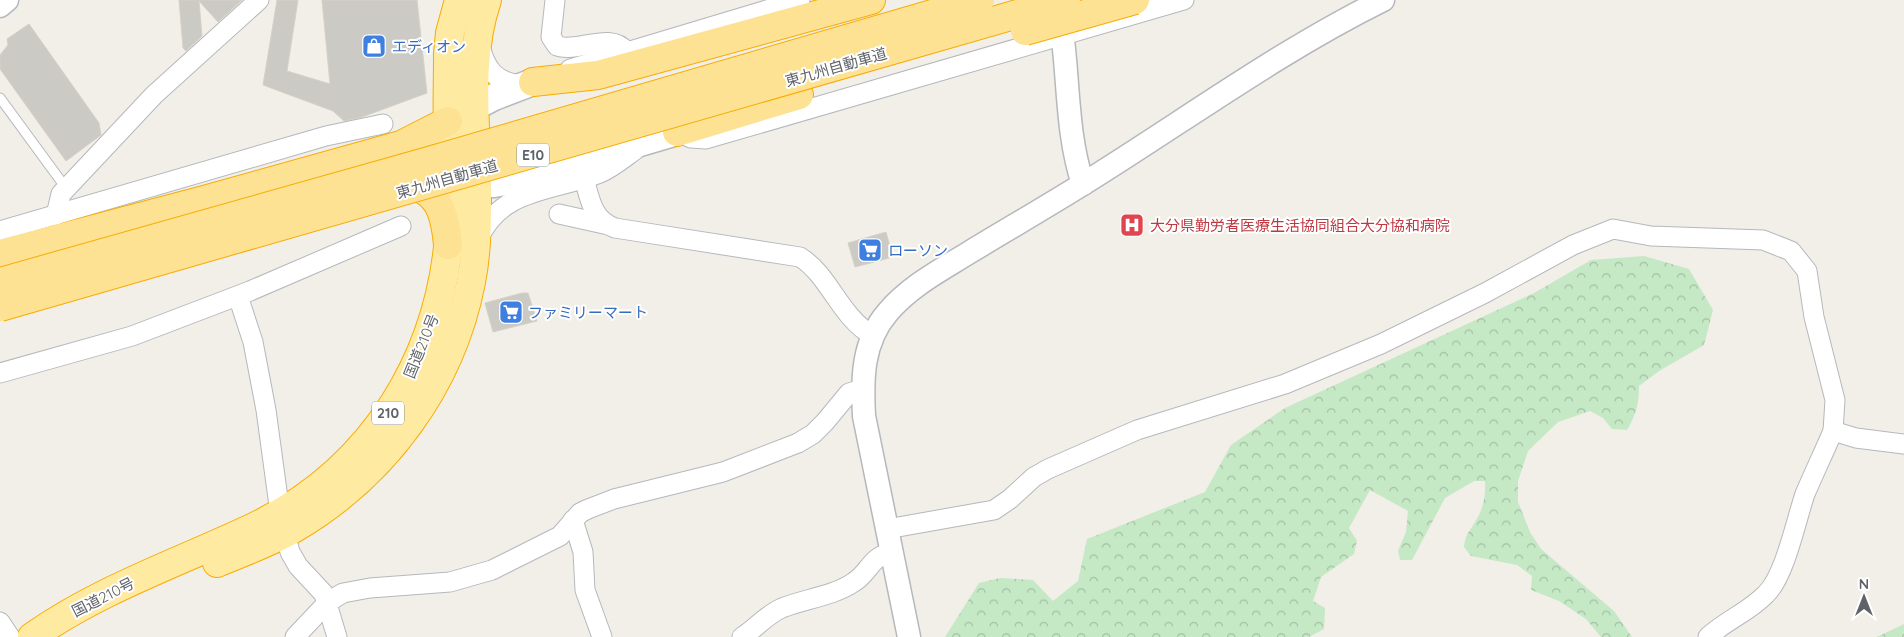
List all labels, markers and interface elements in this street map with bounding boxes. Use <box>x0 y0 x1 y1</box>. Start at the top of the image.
shop icon: エディオン <box>361 33 387 59</box>
place label: エディオン <box>392 37 466 56</box>
street label: 東九州自動車道 <box>783 43 889 91</box>
road number: E10 <box>517 144 549 166</box>
street label: 東九州自動車道 <box>394 155 500 203</box>
hospital icon: 大分県勤労者医療生活協同組合大分協和病院 <box>1119 212 1145 238</box>
place label: 大分県勤労者医療生活協同組合大分協和病院 <box>1150 216 1450 235</box>
supermarket icon: ローソン <box>857 237 883 263</box>
place label: ローソン <box>888 241 948 260</box>
supermarket icon: ファミリーマート <box>498 299 524 325</box>
place label: ファミリーマート <box>528 303 648 322</box>
street label: 国道210号 <box>399 311 443 381</box>
road number: 210 <box>372 402 404 424</box>
north arrow <box>1839 572 1889 622</box>
street label: 国道210号 <box>68 573 138 621</box>
text: N <box>1859 575 1869 593</box>

